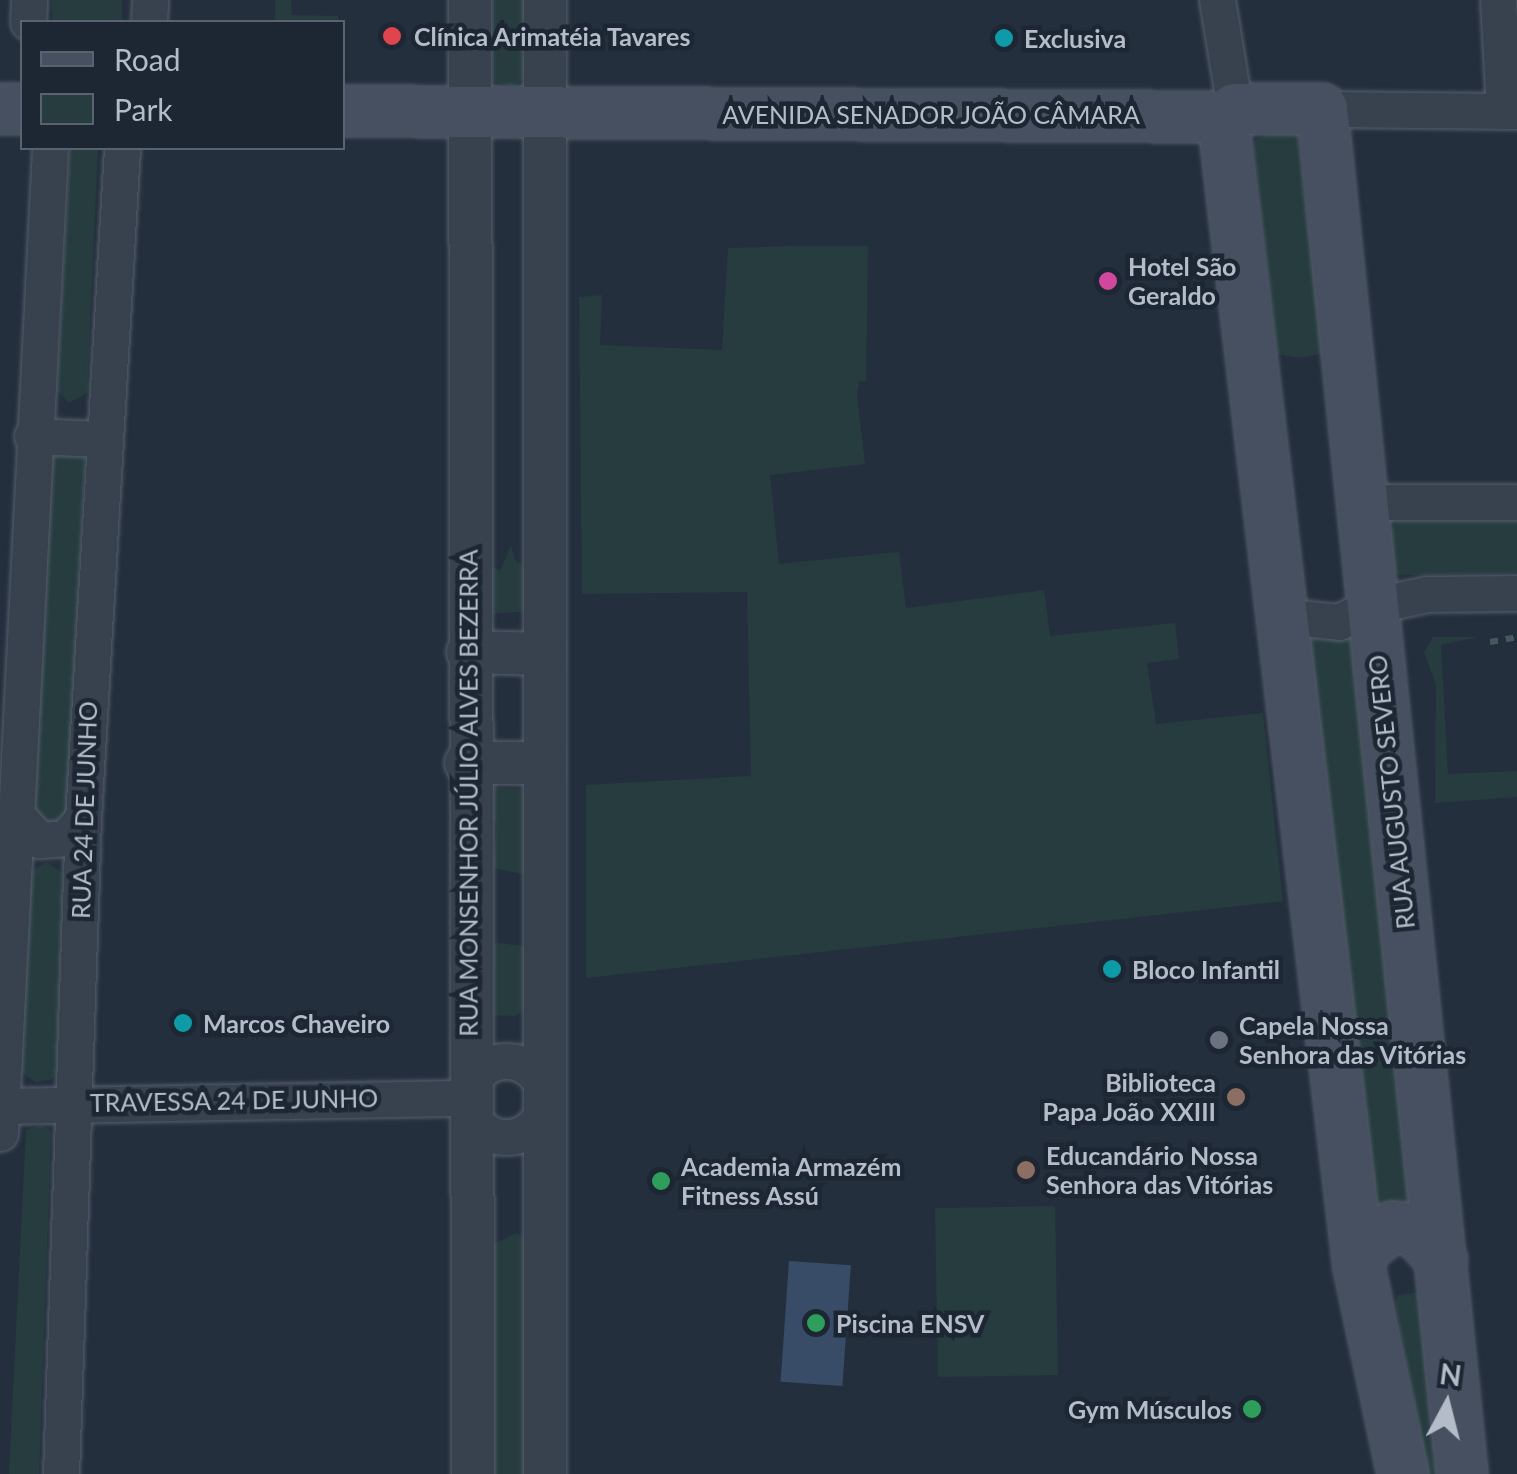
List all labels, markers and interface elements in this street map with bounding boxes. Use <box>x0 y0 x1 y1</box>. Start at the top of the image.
legend <box>20 20 345 150</box>
place label: Clínica Arimatéia Tavares <box>414 21 692 51</box>
marker: Clínica Arimatéia Tavares <box>379 23 405 49</box>
place label: Exclusiva <box>1024 23 1126 53</box>
marker: Exclusiva <box>993 27 1015 49</box>
text: Road <box>114 41 181 77</box>
text: Park <box>114 91 173 127</box>
street label: AVENIDA SENADOR JOÃO CÂMARA <box>721 99 1141 129</box>
place label: Hotel São Geraldo <box>1128 252 1236 311</box>
marker: Hotel São Geraldo <box>1097 270 1119 292</box>
street label: RUA MONSENHOR JÚLIO ALVES BEZERRA <box>453 548 483 1038</box>
street label: RUA AUGUSTO SEVERO <box>1362 653 1420 931</box>
street label: RUA 24 DE JUNHO <box>65 700 103 920</box>
place label: Bloco Infantil <box>1132 954 1280 984</box>
marker: Bloco Infantil <box>1101 958 1123 980</box>
place label: Marcos Chaveiro <box>203 1008 390 1038</box>
place label: Capela Nossa Senhora das Vitórias <box>1239 1011 1467 1070</box>
marker: Marcos Chaveiro <box>172 1012 194 1034</box>
marker: Capela Nossa Senhora das Vitórias <box>1208 1029 1230 1051</box>
place label: Biblioteca Papa João XXIII <box>1042 1068 1216 1127</box>
street label: TRAVESSA 24 DE JUNHO <box>89 1082 379 1118</box>
marker: Biblioteca Papa João XXIII <box>1225 1086 1247 1108</box>
place label: Educandário Nossa Senhora das Vitórias <box>1046 1141 1274 1200</box>
place label: Academia Armazém Fitness Assú <box>681 1152 902 1211</box>
marker: Educandário Nossa Senhora das Vitórias <box>1015 1159 1037 1181</box>
marker: Academia Armazém Fitness Assú <box>650 1170 672 1192</box>
place label: Piscina ENSV <box>836 1308 984 1338</box>
marker: Piscina ENSV <box>805 1312 827 1334</box>
north arrow <box>1397 1354 1497 1454</box>
text: N <box>1438 1356 1463 1392</box>
place label: Gym Músculos <box>1068 1394 1232 1424</box>
marker: Gym Músculos <box>1241 1398 1263 1420</box>

